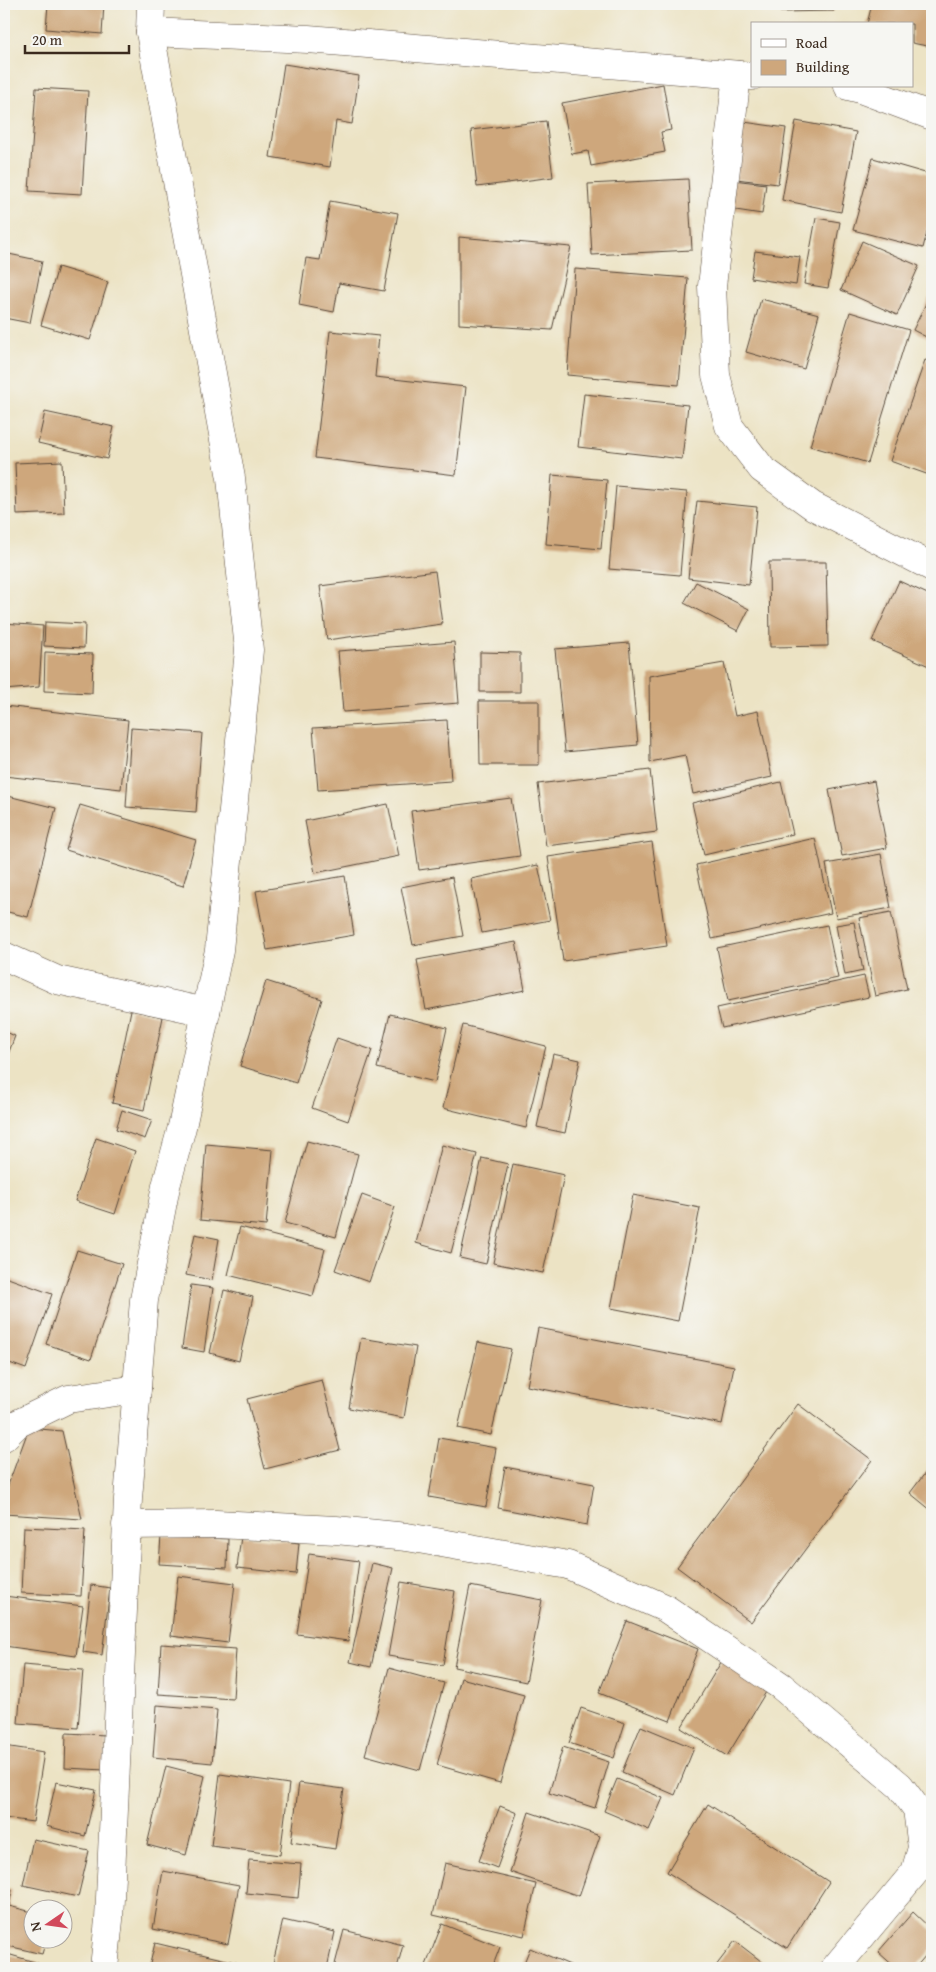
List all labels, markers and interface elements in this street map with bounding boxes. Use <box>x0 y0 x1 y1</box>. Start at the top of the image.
scale bar <box>25 22 129 54</box>
legend <box>751 22 914 88</box>
text: 20 m <box>32 29 63 50</box>
text: Road <box>796 32 827 53</box>
text: Building <box>796 56 850 77</box>
north arrow <box>22 1900 72 1950</box>
text: N <box>24 1919 46 1934</box>

